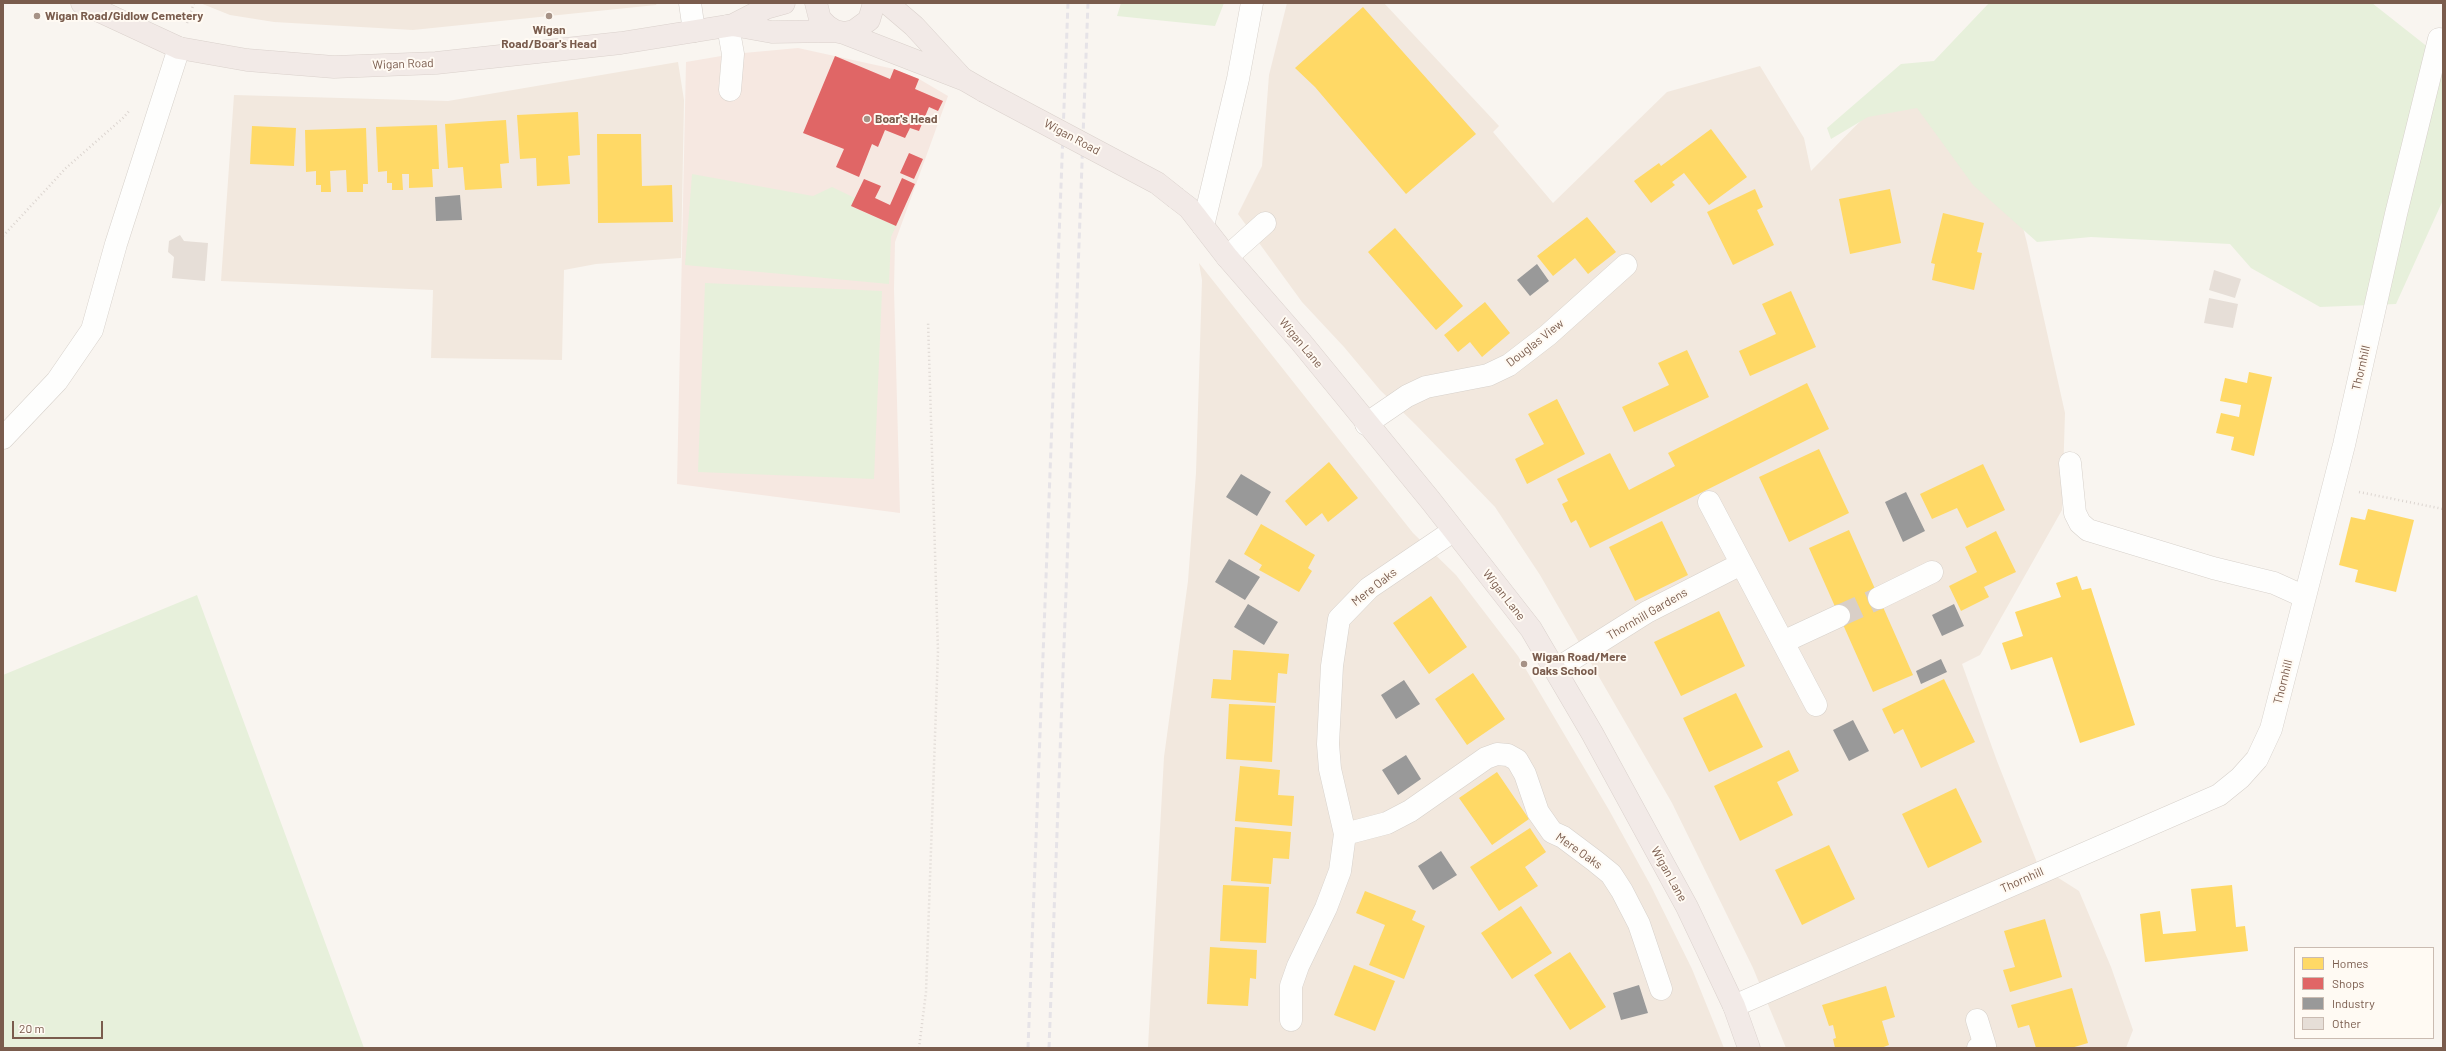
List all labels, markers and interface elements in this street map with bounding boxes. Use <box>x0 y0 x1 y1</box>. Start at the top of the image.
place label: Wigan Road/Gidlow Cemetery <box>45 9 203 23</box>
marker: Wigan Road/Gidlow Cemetery <box>32 11 42 21</box>
marker: Wigan Road/Boar's Head <box>544 11 554 21</box>
place label: Wigan Road/Boar's Head <box>501 23 597 51</box>
street label: Wigan Road <box>372 56 434 72</box>
place label: Boar's Head <box>875 112 938 126</box>
marker: Boar's Head <box>862 114 872 124</box>
street label: Wigan Road <box>1041 116 1103 158</box>
street label: Wigan Lane <box>1276 315 1326 371</box>
street label: Douglas View <box>1503 316 1567 370</box>
street label: Thornhill <box>2349 344 2373 392</box>
street label: Mere Oaks <box>1349 565 1399 609</box>
street label: Wigan Lane <box>1480 567 1528 623</box>
street label: Thornhill Gardens <box>1604 585 1690 643</box>
place label: Wigan Road/Mere Oaks School <box>1532 650 1626 678</box>
street label: Thornhill <box>2270 658 2296 706</box>
marker: Wigan Road/Mere Oaks School <box>1519 659 1529 669</box>
street label: Mere Oaks <box>1553 830 1605 872</box>
street label: Wigan Lane <box>1648 844 1690 904</box>
street label: Thornhill <box>1998 864 2046 896</box>
legend <box>2294 947 2434 1039</box>
text: Homes <box>2332 956 2368 970</box>
text: Shops <box>2332 976 2364 990</box>
text: Industry <box>2332 996 2375 1010</box>
scale bar <box>14 1013 105 1039</box>
text: Other <box>2332 1016 2361 1030</box>
text: 20 m <box>19 1021 45 1035</box>

